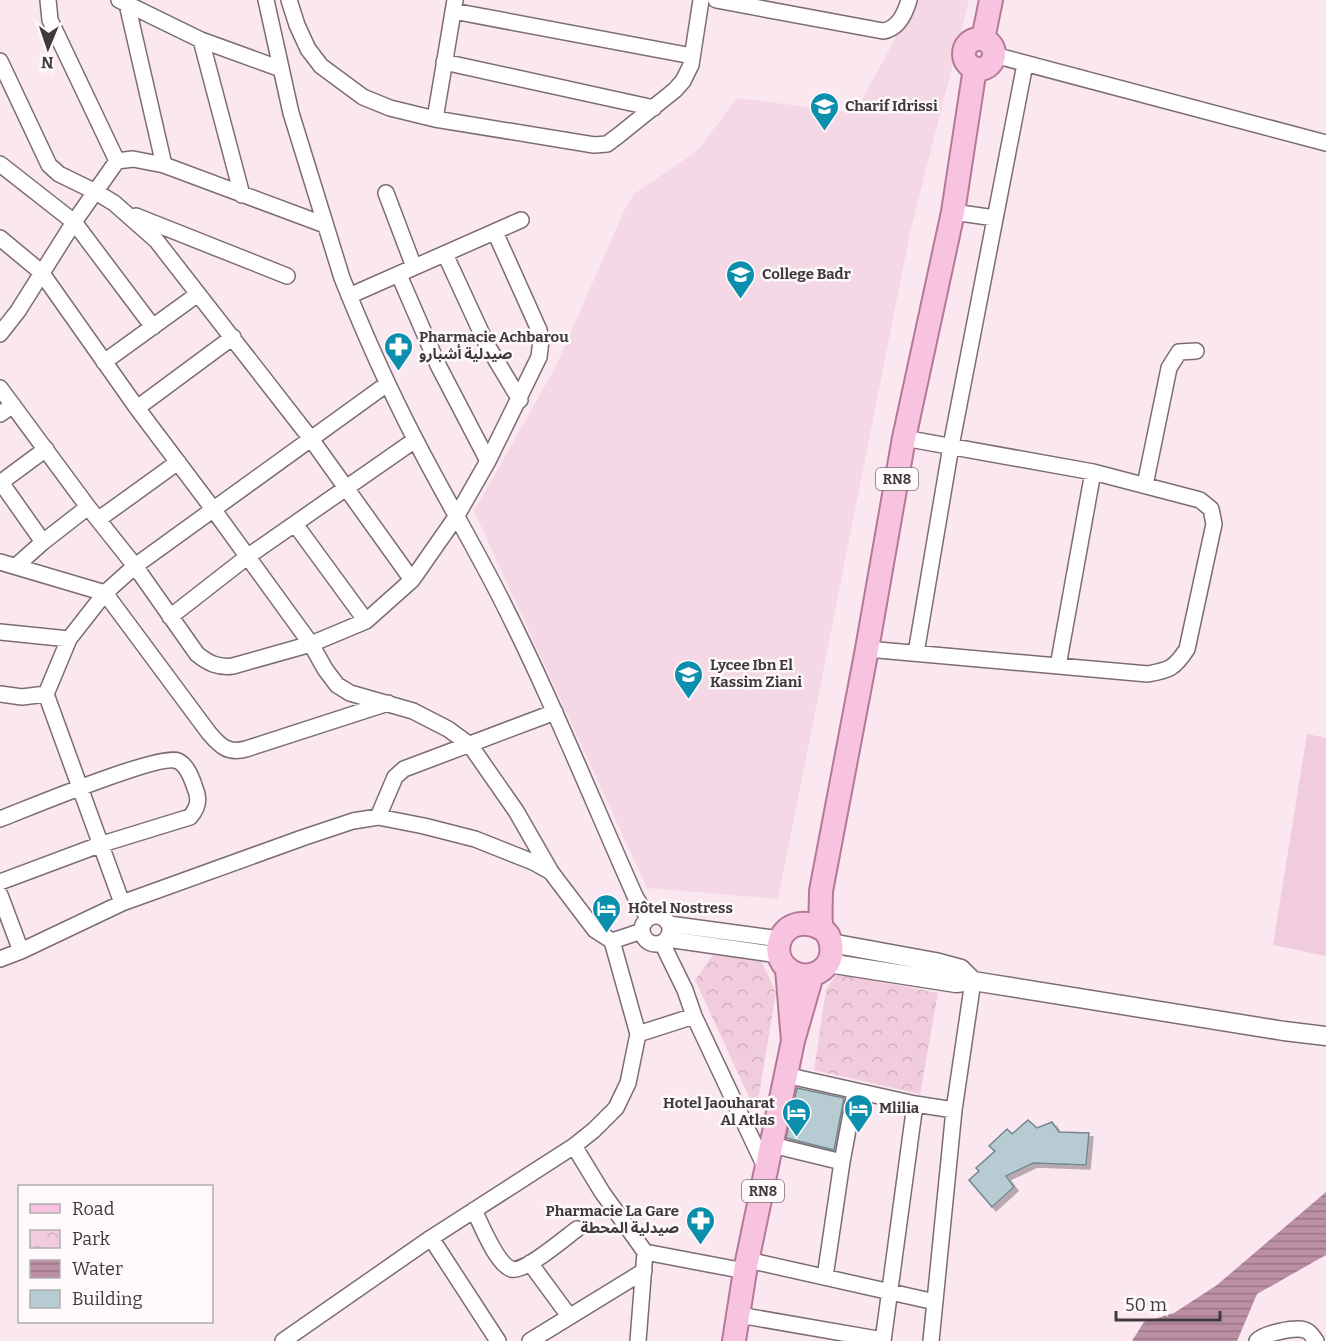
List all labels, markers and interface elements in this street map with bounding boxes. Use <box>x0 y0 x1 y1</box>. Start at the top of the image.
north arrow <box>18 18 78 78</box>
text: N <box>41 53 54 72</box>
school or university icon: Charif Idrissi <box>808 90 840 132</box>
place label: Charif Idrissi <box>845 97 938 115</box>
school or university icon: College Badr <box>725 258 757 300</box>
place label: College Badr <box>762 265 851 283</box>
place label: Pharmacie Achbarou صيدلية أشبارو <box>419 328 569 363</box>
pharmacy icon: Pharmacie Achbarou صيدلية أشبارو <box>382 330 414 372</box>
road number: RN8 <box>876 468 918 490</box>
place label: Lycee Ibn El Kassim Ziani <box>710 656 802 691</box>
school or university icon: Lycee Ibn El Kassim Ziani <box>673 658 705 700</box>
hotel icon: Hôtel Nostress <box>591 892 623 934</box>
place label: Hôtel Nostress <box>628 899 733 917</box>
hotel icon: Mlilia <box>842 1092 874 1134</box>
place label: Hotel Jaouharat Al Atlas <box>663 1094 775 1129</box>
hotel icon: Hotel Jaouharat Al Atlas <box>780 1096 812 1138</box>
place label: Mlilia <box>879 1099 920 1117</box>
road number: RN8 <box>742 1180 784 1202</box>
legend <box>18 1185 213 1323</box>
text: Road <box>72 1198 115 1220</box>
place label: Pharmacie La Gare صيدلية المحطة <box>546 1202 679 1237</box>
pharmacy icon: Pharmacie La Gare صيدلية المحطة <box>684 1204 716 1246</box>
text: Park <box>72 1228 111 1250</box>
text: Water <box>72 1258 123 1280</box>
scale bar <box>1116 1284 1220 1322</box>
text: Building <box>72 1288 143 1310</box>
text: 50 m <box>1125 1294 1167 1316</box>

